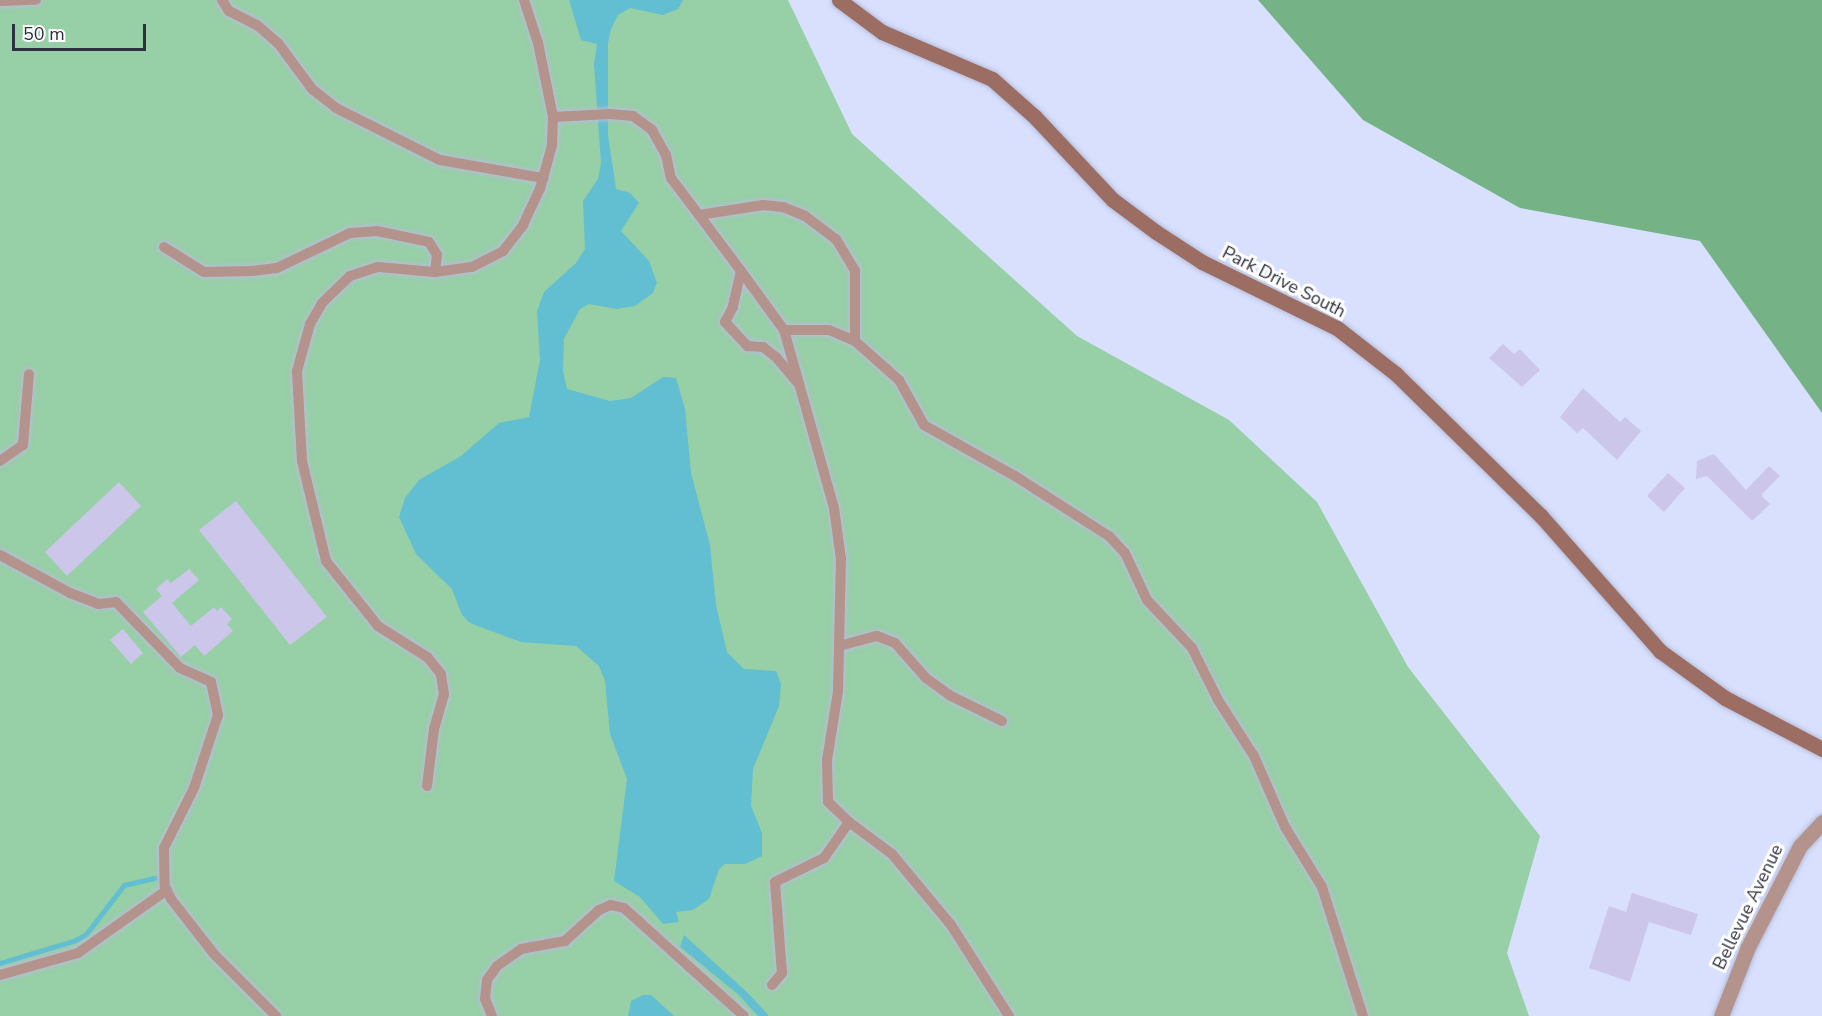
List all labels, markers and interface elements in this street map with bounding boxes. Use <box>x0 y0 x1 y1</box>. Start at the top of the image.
scale bar <box>15 12 148 50</box>
text: 50 m <box>23 22 65 46</box>
street label: Park Drive South <box>1219 242 1349 322</box>
street label: Bellevue Avenue <box>1708 841 1788 973</box>

